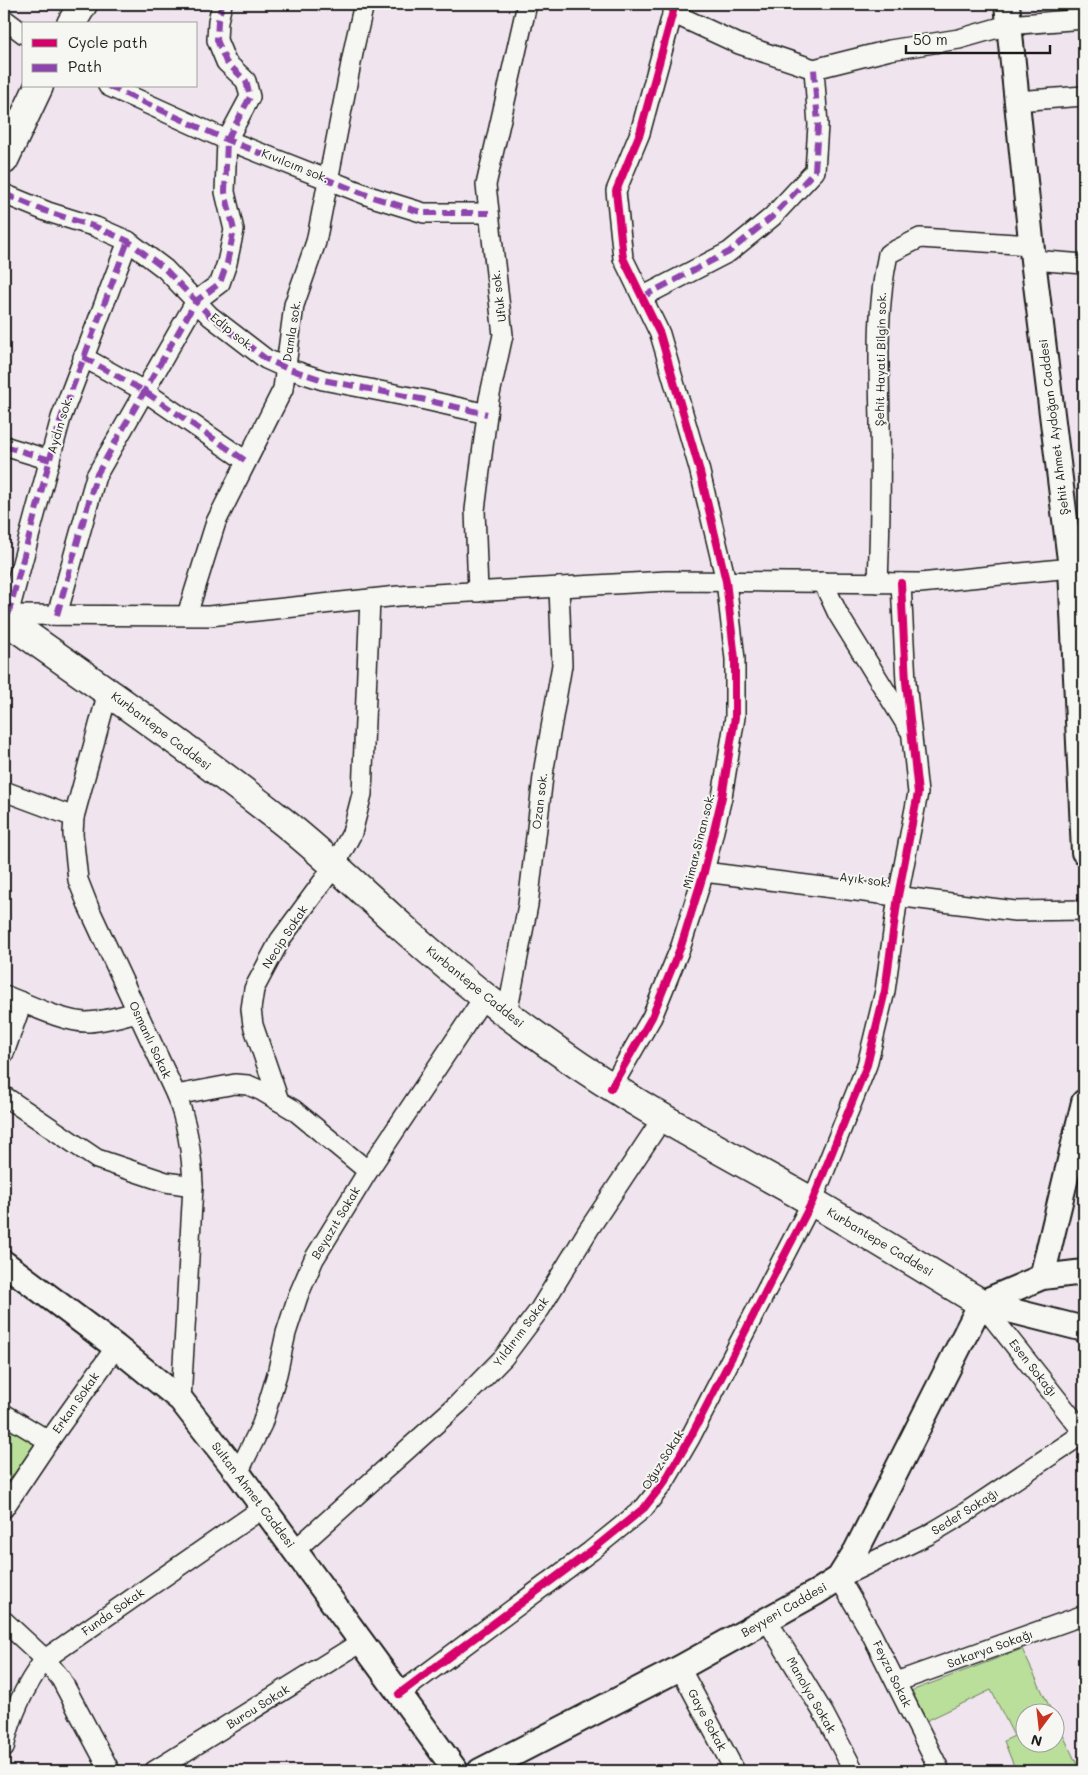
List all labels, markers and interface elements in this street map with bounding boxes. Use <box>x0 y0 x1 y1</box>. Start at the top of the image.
legend <box>22 22 198 88</box>
scale bar <box>906 22 1049 54</box>
text: 50 m <box>913 29 948 49</box>
text: Cycle path <box>68 32 147 52</box>
text: Path <box>68 56 102 76</box>
street label: Kıvılcım sok. <box>259 144 331 186</box>
street label: Ufuk sok. <box>487 269 509 323</box>
street label: Şehit Hayati Bilgin sok. <box>871 292 889 426</box>
street label: Damla sok. <box>278 299 304 363</box>
street label: Edip sok. <box>207 309 258 354</box>
street label: Şehit Ahmet Aydoğan Caddesi <box>1034 338 1072 516</box>
street label: Aydın sok. <box>43 394 75 455</box>
street label: Kurbantepe Caddesi <box>108 687 215 773</box>
street label: Ozan sok. <box>528 772 550 830</box>
street label: Mimar Sinan sok. <box>678 791 718 890</box>
street label: Ayık sok. <box>839 868 892 890</box>
street label: Necip Sokak <box>258 902 311 971</box>
street label: Kurbantepe Caddesi <box>423 942 528 1031</box>
street label: Osmanlı Sokak <box>126 998 176 1081</box>
street label: Beyazıt Sokak <box>307 1183 363 1262</box>
street label: Kurbantepe Caddesi <box>824 1203 937 1279</box>
street label: Yıldırım Sokak <box>489 1293 552 1369</box>
street label: Esen Sokağı <box>1006 1335 1061 1400</box>
street label: Erkan Sokak <box>48 1369 102 1436</box>
street label: Oğuz Sokak <box>637 1427 687 1492</box>
street label: Sultan Ahmet Caddesi <box>209 1438 299 1551</box>
street label: Sedef Sokağı <box>928 1484 1001 1538</box>
street label: Beyyeri Caddesi <box>738 1578 829 1640</box>
street label: Funda Sokak <box>78 1584 147 1639</box>
street label: Sakarya Sokağı <box>945 1625 1035 1671</box>
street label: Feyza Sokak <box>870 1637 916 1710</box>
street label: Manolya Sokak <box>784 1653 840 1736</box>
street label: Burcu Sokak <box>223 1680 292 1732</box>
street label: Gaye Sokak <box>685 1686 731 1753</box>
north arrow <box>1016 1702 1066 1752</box>
text: N <box>1029 1730 1044 1752</box>

